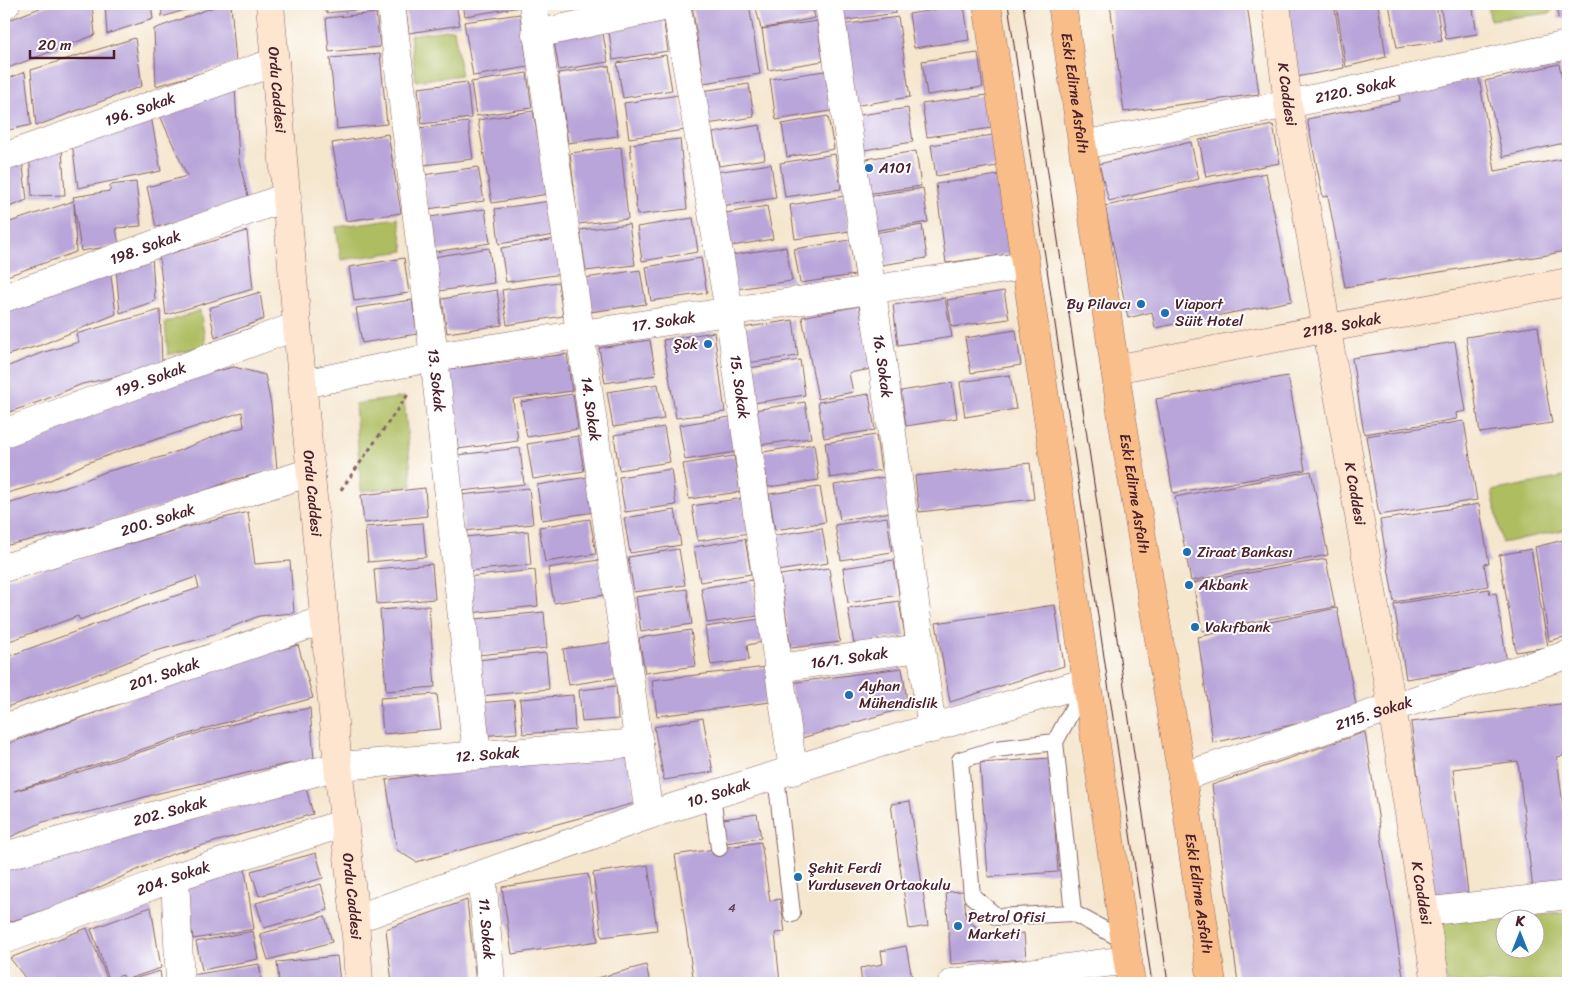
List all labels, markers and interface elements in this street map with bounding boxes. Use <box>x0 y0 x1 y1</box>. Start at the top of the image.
scale bar <box>30 28 114 60</box>
street label: Eski Edirne Asfaltı <box>1053 31 1096 155</box>
text: 20 m <box>38 32 72 58</box>
street label: Ordu Caddesi <box>261 45 294 135</box>
street label: K Caddesi <box>1270 61 1305 129</box>
street label: 2120. Sokak <box>1313 69 1398 111</box>
street label: 196. Sokak <box>101 85 179 134</box>
place label: A101 <box>878 155 911 181</box>
marker: A101 <box>863 162 875 174</box>
street label: 198. Sokak <box>106 223 184 272</box>
place label: By Pilavcı <box>1066 291 1131 317</box>
place label: Viaport Süit Hotel <box>1175 291 1244 334</box>
marker: By Pilavcı <box>1135 298 1147 310</box>
street label: 17. Sokak <box>630 304 697 339</box>
street label: 2118. Sokak <box>1300 305 1383 346</box>
marker: Viaport Süit Hotel <box>1159 307 1171 319</box>
place label: Şok <box>673 331 699 357</box>
street label: 16. Sokak <box>865 332 900 399</box>
marker: Şok <box>702 338 714 350</box>
street label: 13. Sokak <box>420 347 453 413</box>
street label: 15. Sokak <box>722 353 757 421</box>
street label: 199. Sokak <box>111 355 190 404</box>
street label: 14. Sokak <box>573 375 608 443</box>
street label: Eski Edirne Asfaltı <box>1112 431 1157 556</box>
street label: Ordu Caddesi <box>296 449 330 538</box>
street label: K Caddesi <box>1337 460 1374 528</box>
street label: 200. Sokak <box>117 496 198 544</box>
place label: Ziraat Bankası <box>1197 539 1293 565</box>
marker: Ziraat Bankası <box>1181 546 1193 558</box>
place label: Akbank <box>1198 572 1249 598</box>
marker: Akbank <box>1183 579 1195 591</box>
place label: Vakıfbank <box>1205 614 1272 640</box>
marker: Vakıfbank <box>1189 621 1201 633</box>
street label: 16/1. Sokak <box>809 640 890 676</box>
street label: 201. Sokak <box>125 650 203 698</box>
place label: Ayhan Mühendislik <box>858 673 938 716</box>
marker: Ayhan Mühendislik <box>843 689 855 701</box>
street label: 2115. Sokak <box>1332 689 1415 738</box>
street label: 12. Sokak <box>455 739 521 770</box>
street label: 10. Sokak <box>684 771 754 815</box>
street label: 202. Sokak <box>130 789 210 834</box>
street label: Eski Edirne Asfaltı <box>1177 831 1221 956</box>
street label: Ordu Caddesi <box>335 852 369 941</box>
street label: 204. Sokak <box>133 854 213 903</box>
place label: Şehit Ferdi Yurduseven Ortaokulu <box>808 855 951 898</box>
street label: K Caddesi <box>1404 859 1440 927</box>
marker: Şehit Ferdi Yurduseven Ortaokulu <box>792 871 804 883</box>
street label: 11. Sokak <box>471 897 502 961</box>
house number: 4 <box>728 897 736 919</box>
place label: Petrol Ofisi Marketi <box>968 904 1046 947</box>
text: K <box>1515 909 1526 934</box>
north arrow <box>1494 910 1544 960</box>
marker: Petrol Ofisi Marketi <box>952 920 964 932</box>

